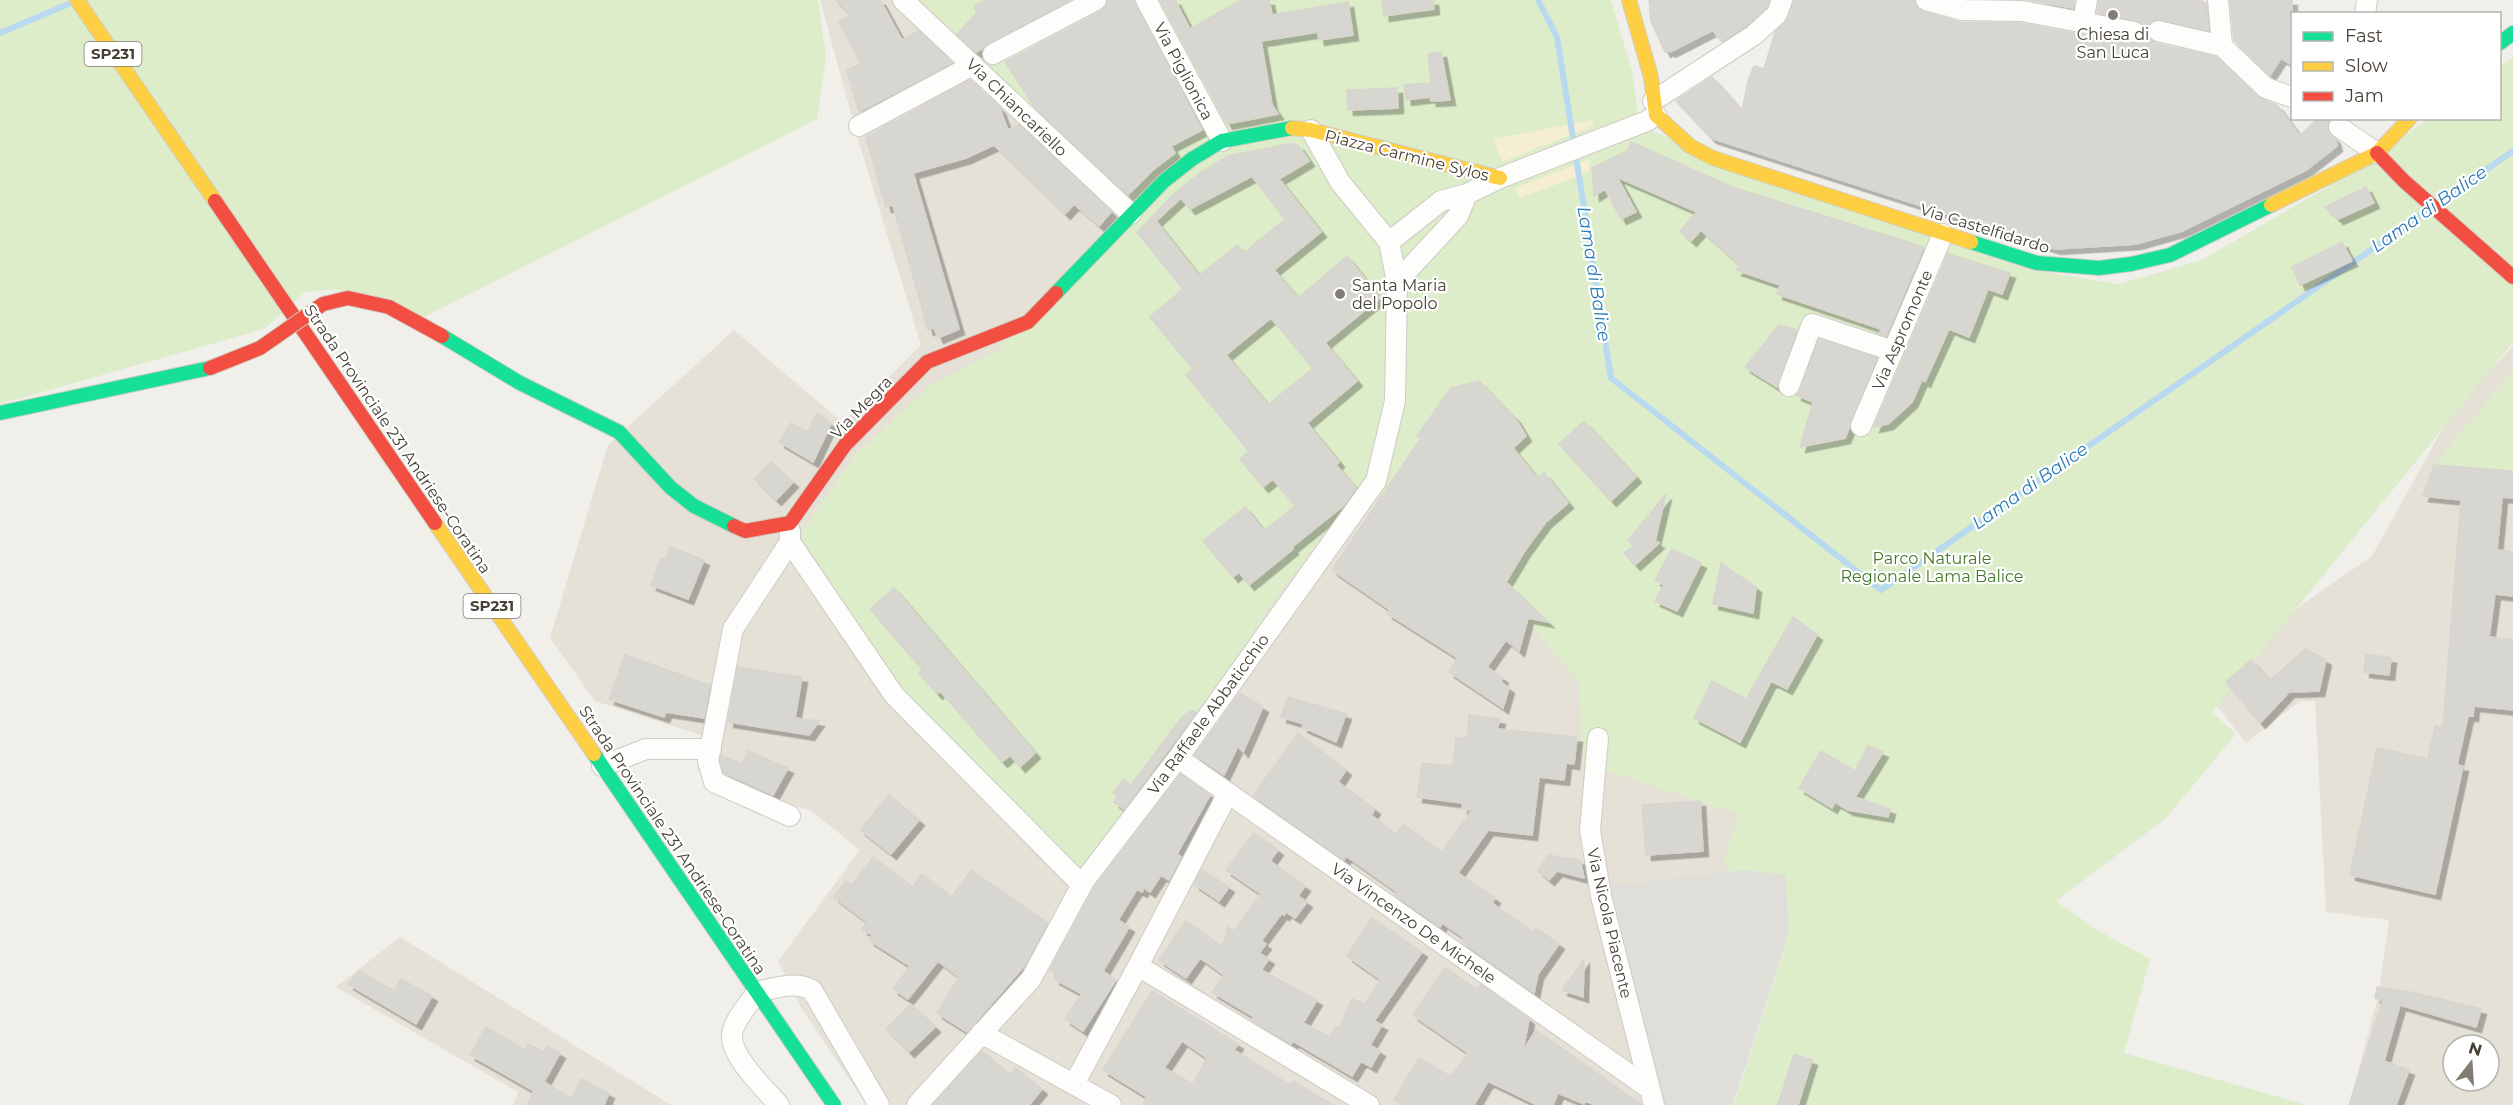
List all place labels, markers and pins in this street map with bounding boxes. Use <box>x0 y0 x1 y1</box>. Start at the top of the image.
marker: Chiesa di San Luca <box>2106 8 2120 22</box>
place label: Chiesa di San Luca <box>2077 25 2149 62</box>
place label: Santa Maria del Popolo <box>1352 276 1447 313</box>
marker: Santa Maria del Popolo <box>1333 287 1347 301</box>

